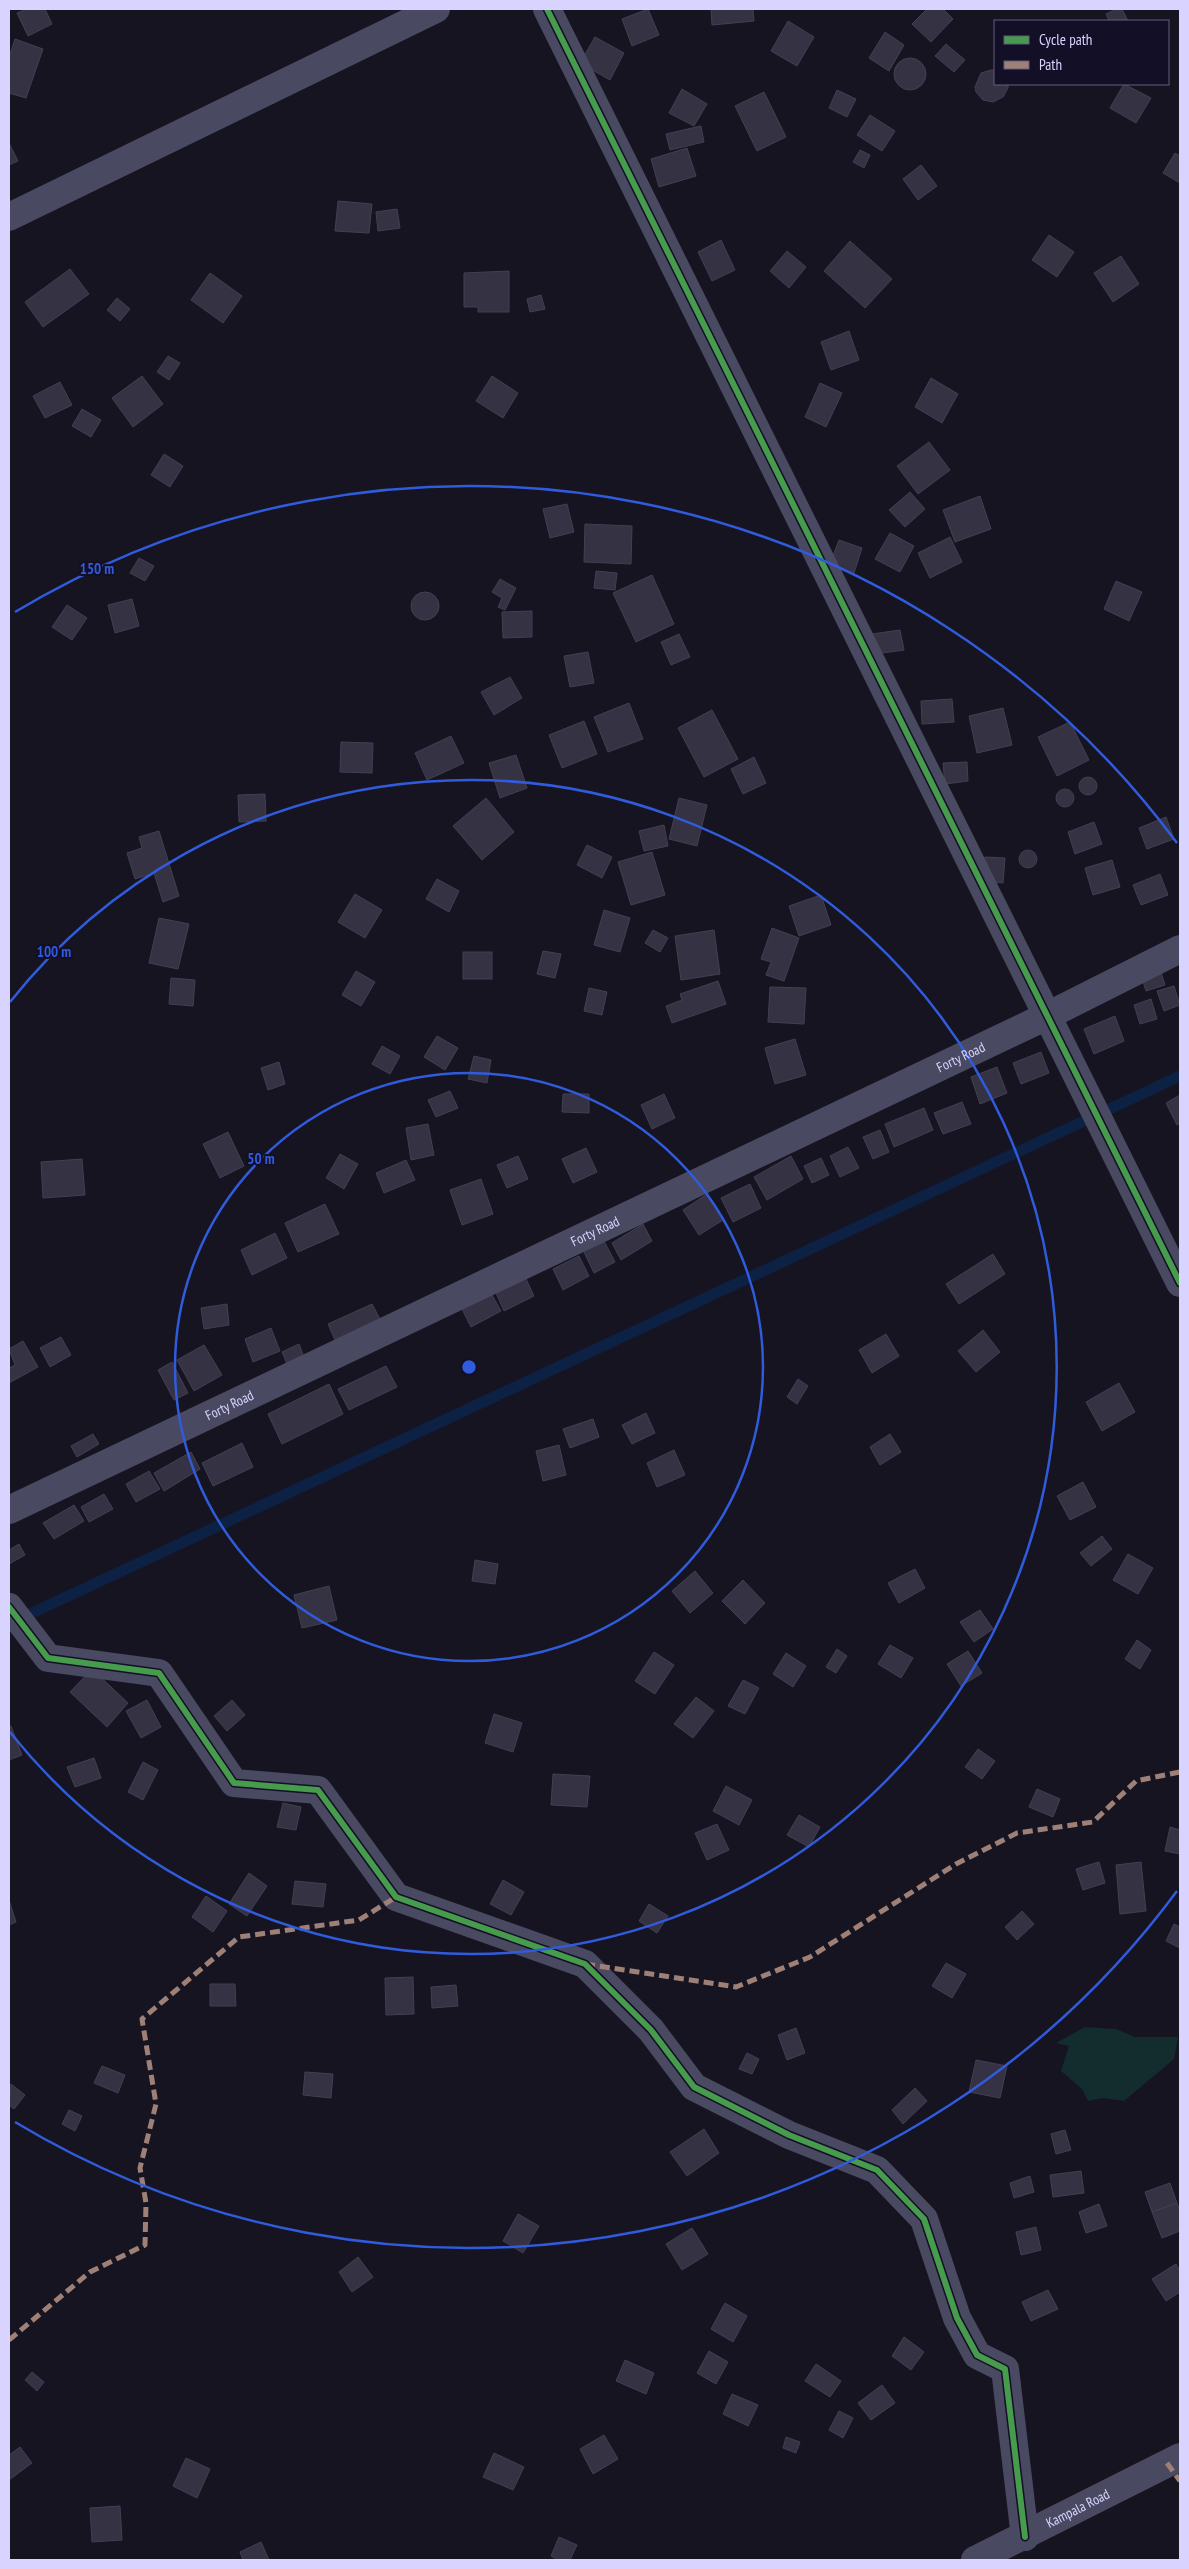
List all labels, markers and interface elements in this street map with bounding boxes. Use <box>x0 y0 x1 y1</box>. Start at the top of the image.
legend <box>994 20 1169 85</box>
text: Cycle path <box>1039 30 1092 49</box>
text: Path <box>1039 55 1062 74</box>
text: 150 m <box>80 559 114 578</box>
text: 100 m <box>37 942 71 961</box>
street label: Forty Road <box>934 1038 988 1076</box>
text: 50 m <box>247 1149 275 1168</box>
street label: Forty Road <box>568 1212 622 1250</box>
centre of rings <box>460 1358 478 1376</box>
street label: Forty Road <box>202 1386 256 1424</box>
street label: Kampala Road <box>1043 2485 1113 2532</box>

